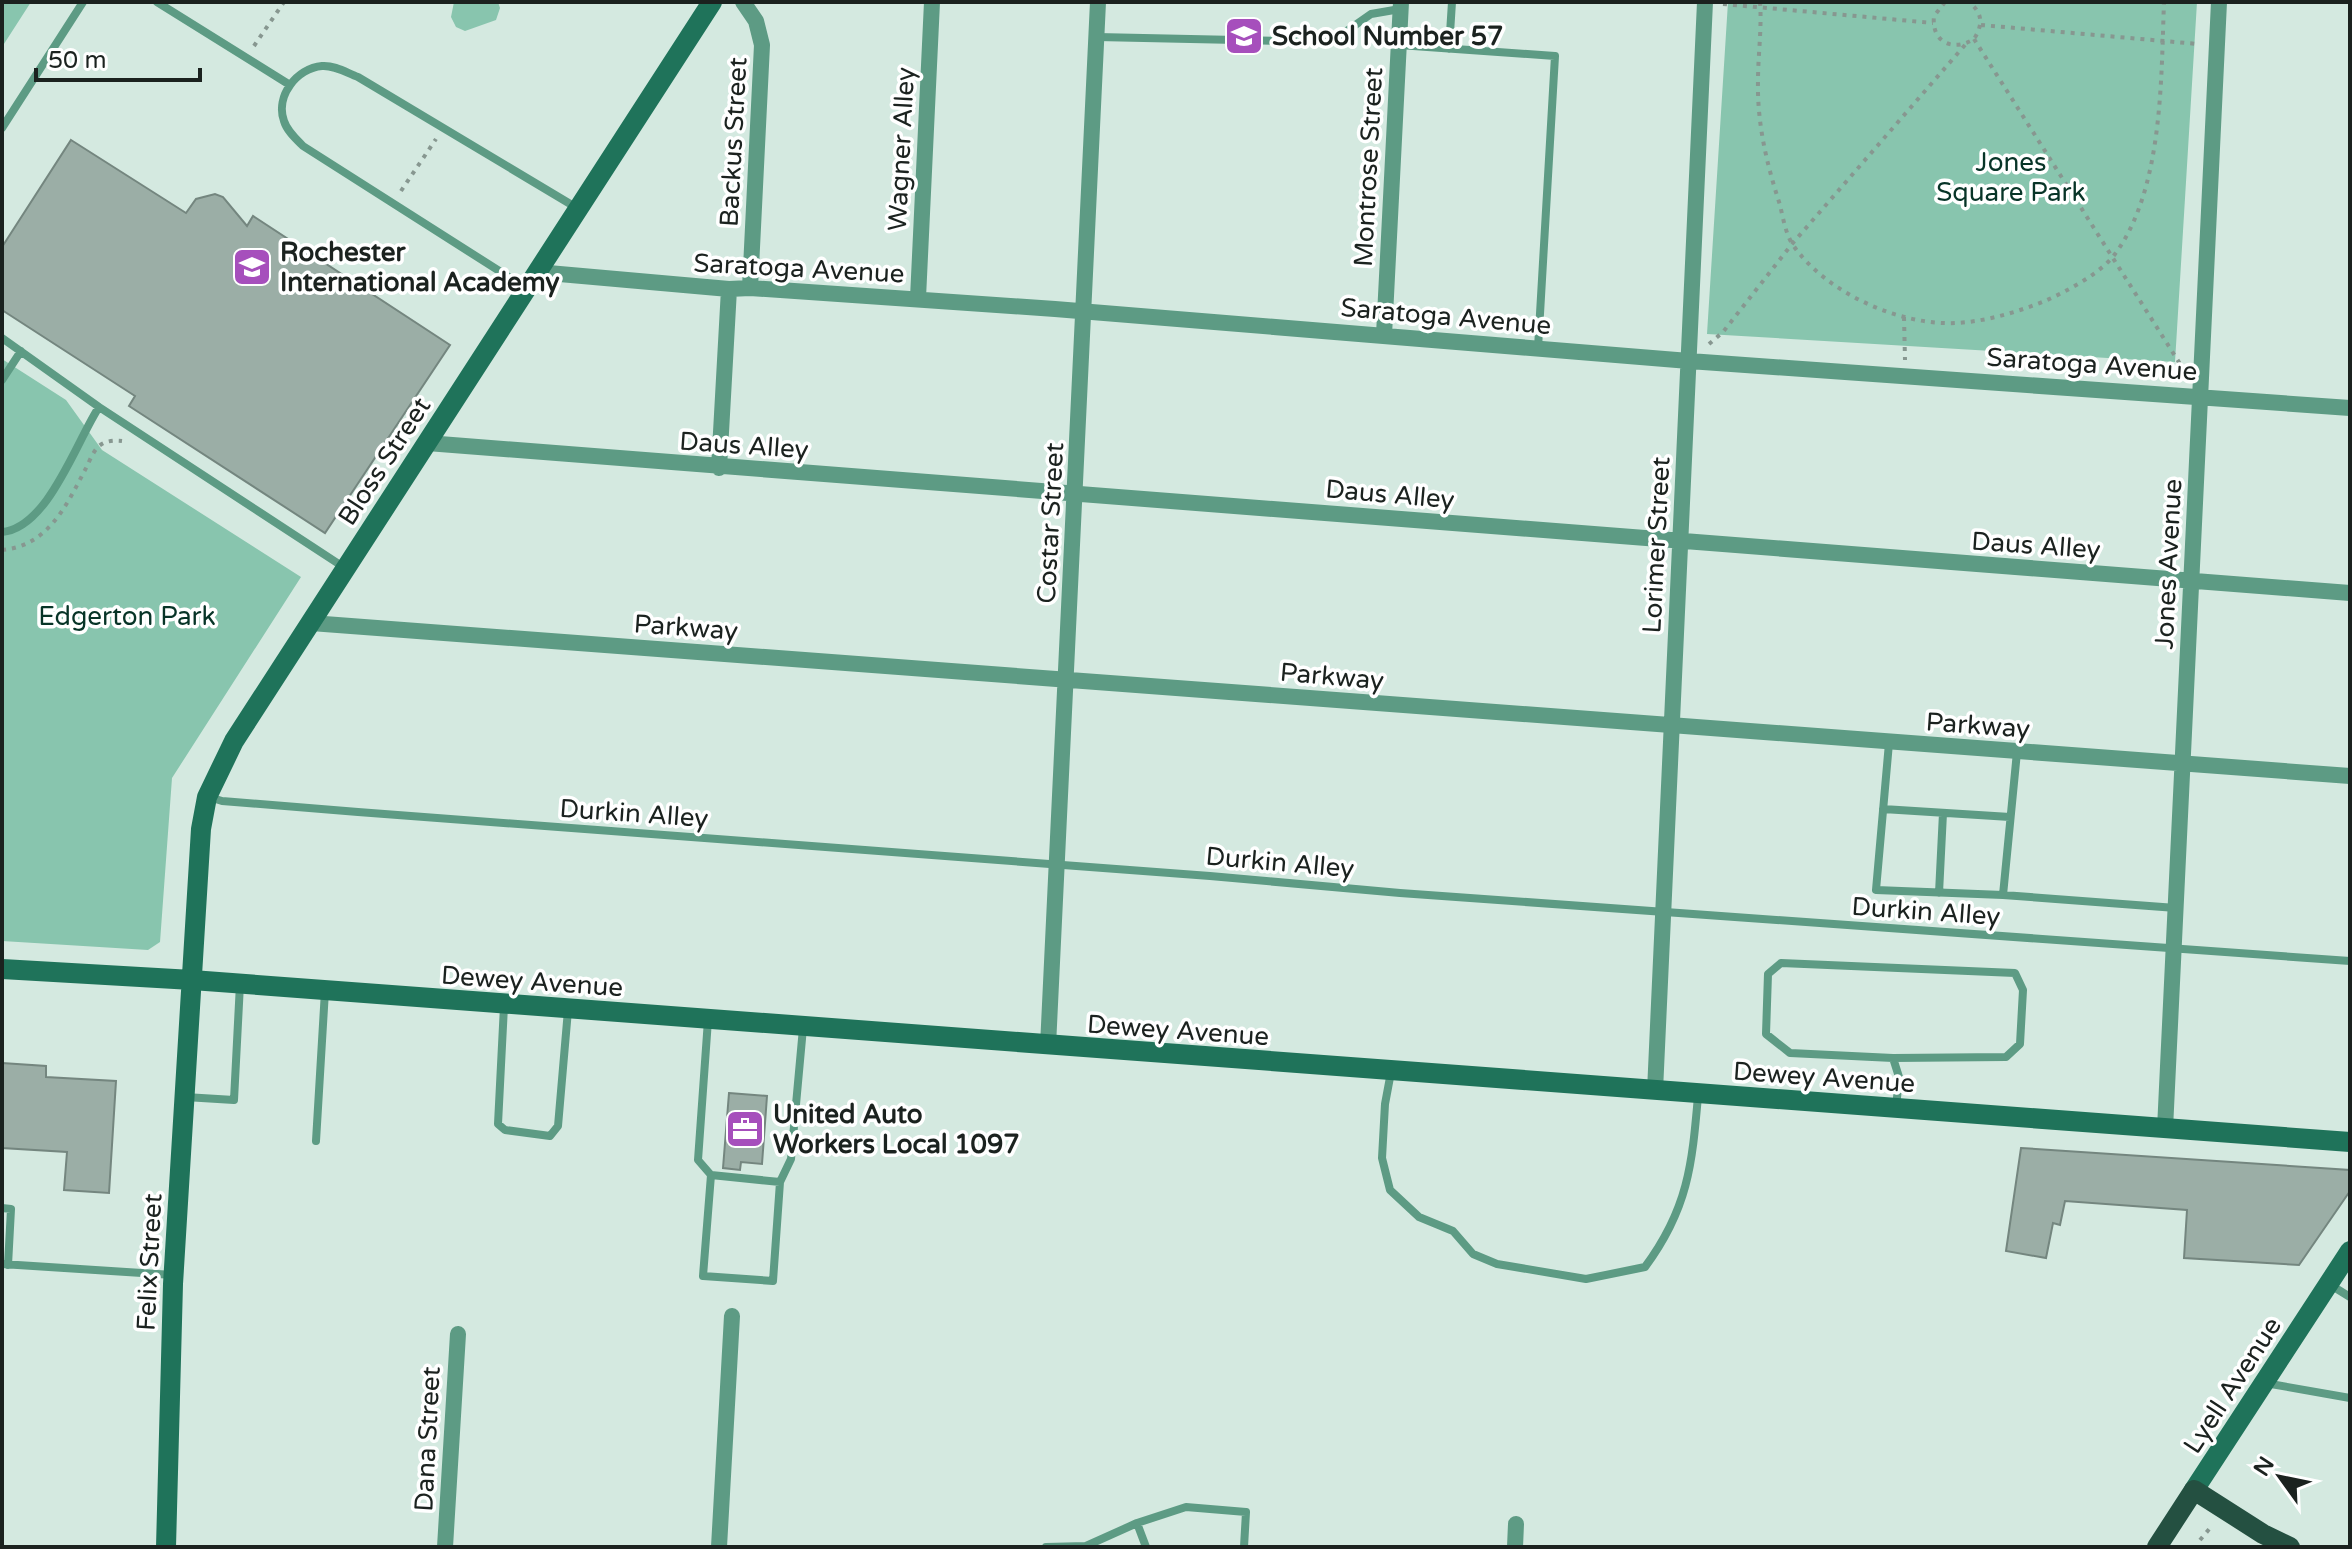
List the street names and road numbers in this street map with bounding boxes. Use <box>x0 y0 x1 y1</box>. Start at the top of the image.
street label: Backus Street <box>714 56 753 228</box>
street label: Wagner Alley <box>882 66 921 232</box>
street label: Montrose Street <box>1348 66 1389 268</box>
street label: Saratoga Avenue <box>693 247 905 290</box>
street label: Saratoga Avenue <box>1339 292 1553 341</box>
street label: Saratoga Avenue <box>1986 342 2198 387</box>
street label: Bloss Street <box>332 391 437 531</box>
street label: Daus Alley <box>678 426 810 465</box>
street label: Costar Street <box>1031 442 1070 604</box>
street label: Lorimer Street <box>1636 456 1677 634</box>
street label: Daus Alley <box>1324 473 1456 516</box>
street label: Jones Avenue <box>2149 478 2188 650</box>
street label: Daus Alley <box>1970 526 2102 565</box>
street label: Parkway <box>633 608 739 647</box>
street label: Parkway <box>1279 657 1385 696</box>
street label: Parkway <box>1925 706 2031 745</box>
street label: Durkin Alley <box>559 793 709 834</box>
street label: Durkin Alley <box>1204 841 1356 884</box>
street label: Durkin Alley <box>1851 891 2001 932</box>
street label: Dewey Avenue <box>440 960 624 1003</box>
street label: Dewey Avenue <box>1086 1009 1270 1052</box>
street label: Dewey Avenue <box>1732 1056 1916 1099</box>
street label: Felix Street <box>130 1192 169 1332</box>
street label: Lyell Avenue <box>2177 1311 2288 1459</box>
street label: Dana Street <box>408 1366 447 1512</box>

